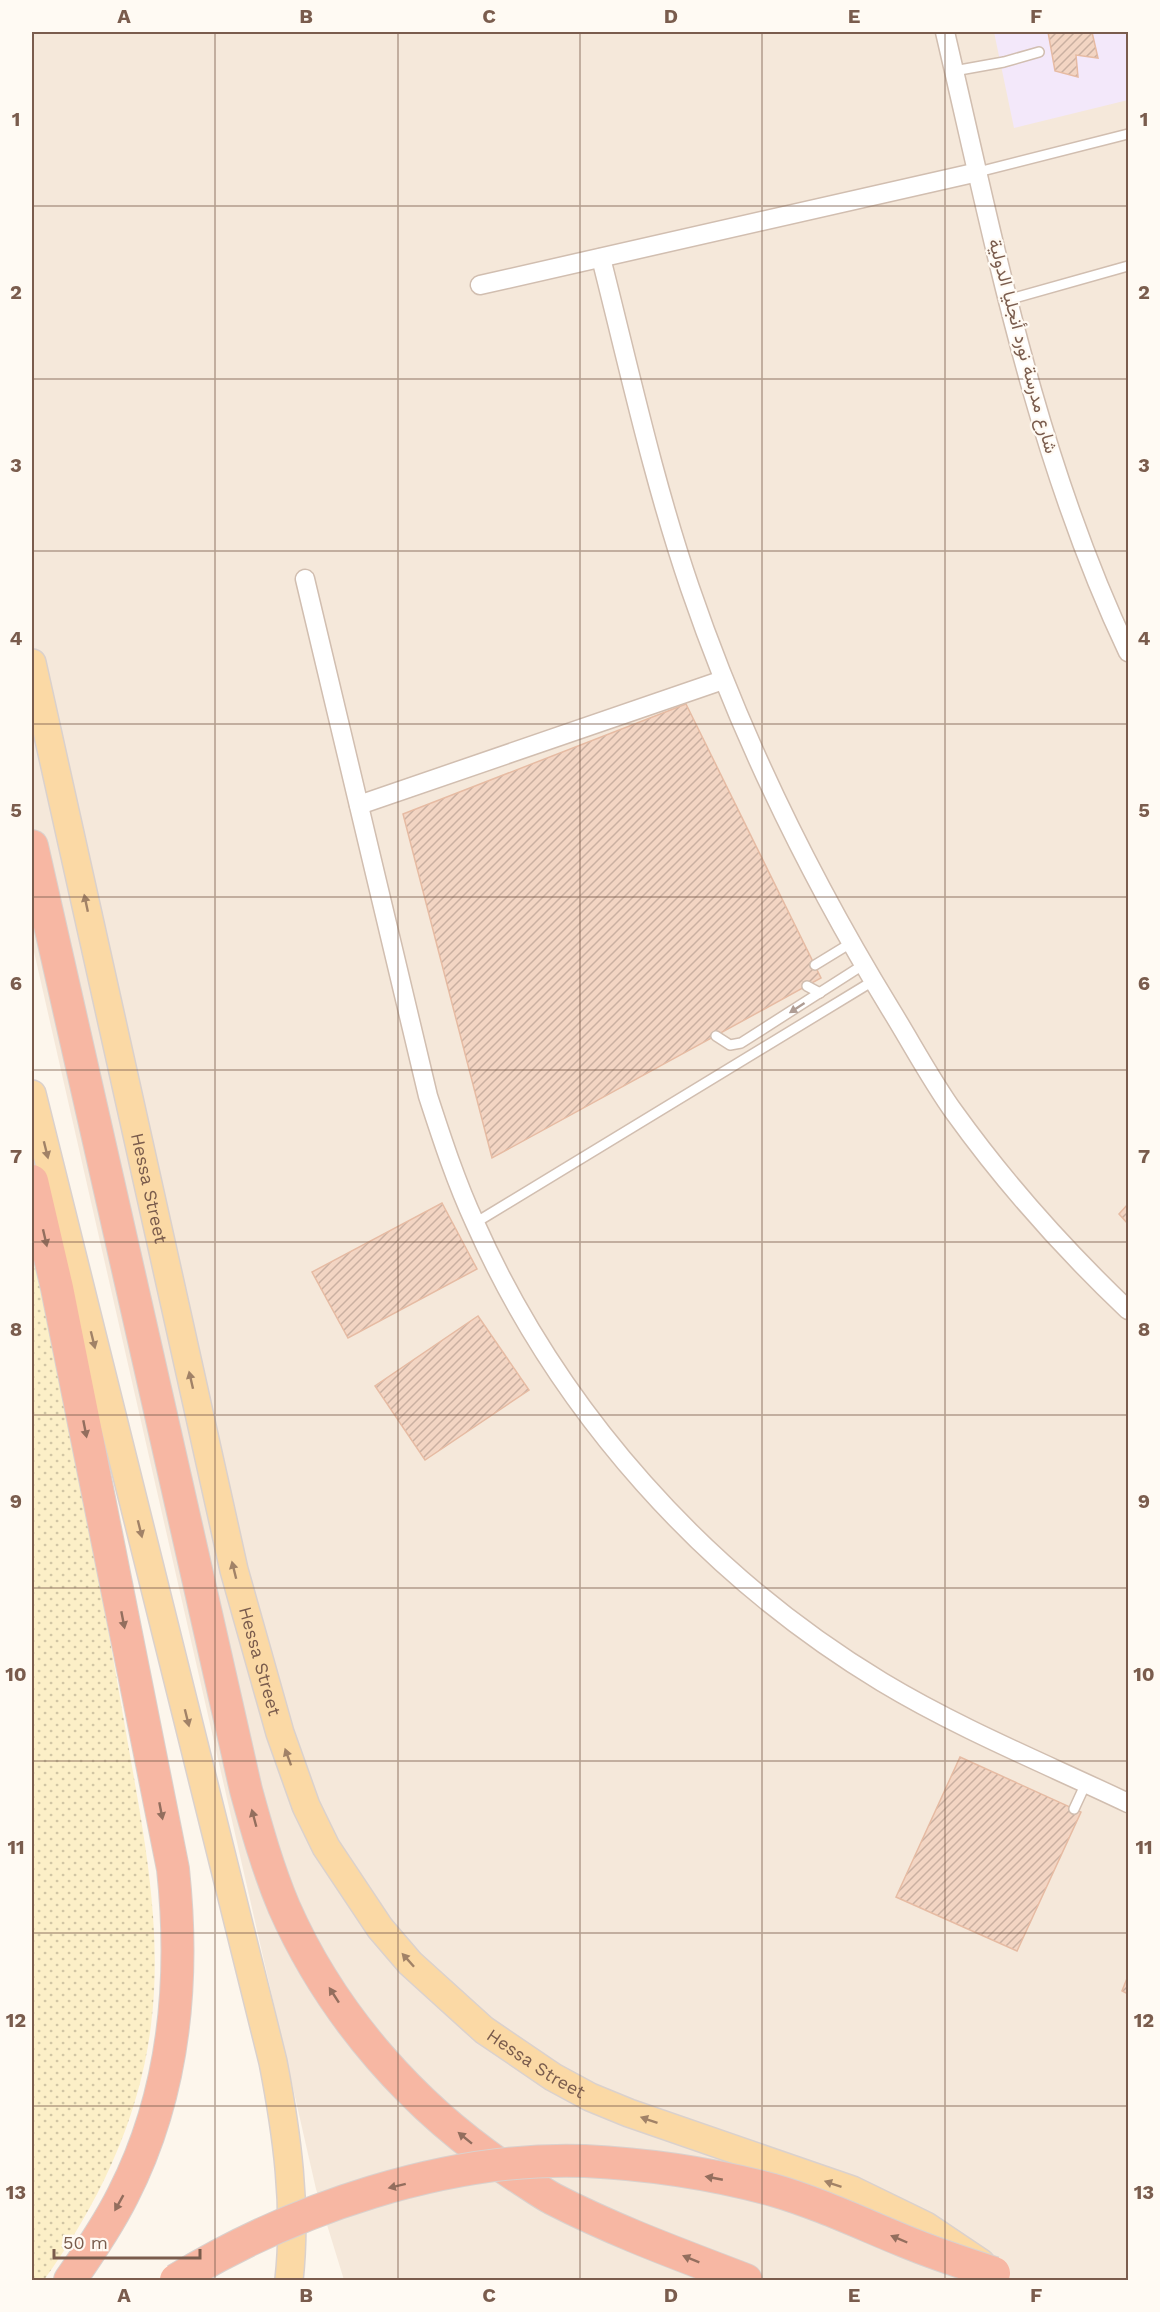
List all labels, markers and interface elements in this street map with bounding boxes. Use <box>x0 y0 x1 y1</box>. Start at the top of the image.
text: A <box>117 4 131 28</box>
text: B <box>299 4 313 28</box>
text: C <box>482 4 496 28</box>
text: D <box>664 4 678 28</box>
text: E <box>848 4 860 28</box>
text: F <box>1030 4 1042 28</box>
text: 1 <box>12 107 20 131</box>
text: 1 <box>1140 107 1148 131</box>
street label: شارع مدرسة نورد أنجليا الدولية <box>983 236 1062 456</box>
text: 2 <box>10 280 22 304</box>
text: 2 <box>1138 280 1150 304</box>
text: 3 <box>10 453 22 477</box>
text: 3 <box>1138 453 1150 477</box>
text: 4 <box>10 626 23 650</box>
text: 4 <box>1138 626 1151 650</box>
text: 5 <box>10 798 22 822</box>
text: 5 <box>1138 798 1150 822</box>
one-way arrow <box>81 893 90 912</box>
text: 6 <box>10 971 22 995</box>
text: 6 <box>1138 971 1150 995</box>
one-way arrow <box>788 1002 805 1013</box>
street label: Hessa Street <box>127 1131 172 1246</box>
one-way arrow <box>41 1141 51 1160</box>
text: 7 <box>10 1144 22 1168</box>
text: 7 <box>1138 1144 1150 1168</box>
one-way arrow <box>41 1229 50 1248</box>
text: 8 <box>10 1317 22 1341</box>
text: 8 <box>1138 1317 1150 1341</box>
one-way arrow <box>88 1330 98 1349</box>
one-way arrow <box>186 1371 196 1389</box>
one-way arrow <box>81 1420 90 1439</box>
text: 9 <box>10 1489 22 1513</box>
text: 9 <box>1138 1489 1150 1513</box>
one-way arrow <box>135 1520 145 1538</box>
one-way arrow <box>229 1561 238 1579</box>
street label: Hessa Street <box>235 1604 286 1719</box>
one-way arrow <box>119 1611 128 1630</box>
text: 10 <box>5 1662 27 1686</box>
text: 10 <box>1133 1662 1155 1686</box>
one-way arrow <box>183 1709 192 1727</box>
one-way arrow <box>283 1748 293 1766</box>
one-way arrow <box>157 1802 166 1821</box>
one-way arrow <box>249 1809 258 1827</box>
text: 11 <box>7 1835 25 1859</box>
text: 11 <box>1135 1835 1153 1859</box>
one-way arrow <box>402 1953 415 1968</box>
one-way arrow <box>328 1987 339 2003</box>
text: 12 <box>6 2008 26 2032</box>
text: 12 <box>1134 2008 1154 2032</box>
street label: Hessa Street <box>483 2024 589 2103</box>
one-way arrow <box>640 2114 658 2124</box>
one-way arrow <box>457 2132 473 2145</box>
one-way arrow <box>705 2173 724 2182</box>
one-way arrow <box>824 2178 842 2188</box>
text: 13 <box>6 2180 26 2204</box>
text: 13 <box>1134 2180 1154 2204</box>
one-way arrow <box>388 2182 406 2191</box>
one-way arrow <box>113 2195 124 2211</box>
scale bar <box>54 2222 200 2260</box>
text: 50 m <box>63 2232 108 2253</box>
one-way arrow <box>890 2234 908 2243</box>
one-way arrow <box>682 2254 700 2263</box>
text: A <box>117 2283 131 2307</box>
text: B <box>299 2283 313 2307</box>
text: C <box>482 2283 496 2307</box>
text: D <box>664 2283 678 2307</box>
text: E <box>848 2283 860 2307</box>
text: F <box>1030 2283 1042 2307</box>

